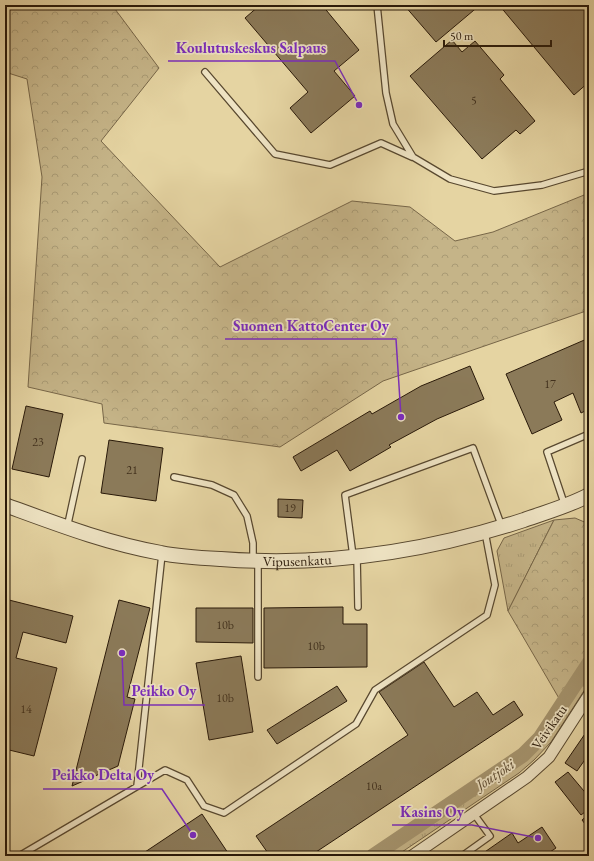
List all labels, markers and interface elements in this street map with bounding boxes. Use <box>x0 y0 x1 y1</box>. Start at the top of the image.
scale bar <box>444 22 551 48</box>
text: 50 m <box>450 28 474 44</box>
callout: Koulutuskeskus Salpaus <box>168 34 335 61</box>
text: Koulutuskeskus Salpaus <box>176 38 326 57</box>
house number: 5 <box>471 92 477 108</box>
callout: Suomen KattoCenter Oy <box>225 312 396 339</box>
text: Suomen KattoCenter Oy <box>233 316 390 335</box>
house number: 17 <box>544 376 556 392</box>
house number: 23 <box>32 434 44 450</box>
house number: 21 <box>126 462 138 478</box>
house number: 19 <box>284 500 296 516</box>
street label: Vipusenkatu <box>263 550 333 570</box>
house number: 10b <box>216 617 234 633</box>
house number: 10b <box>307 638 325 654</box>
callout: Peikko Oy <box>124 678 205 705</box>
text: Peikko Oy <box>131 681 197 700</box>
house number: 10b <box>216 690 234 706</box>
house number: 14 <box>20 701 32 717</box>
street label: Veivikatu <box>527 701 571 753</box>
water label: Joutjoki <box>470 754 518 795</box>
callout: Peikko Delta Oy <box>43 762 162 789</box>
text: Peikko Delta Oy <box>52 765 155 784</box>
house number: 10a <box>366 778 382 794</box>
callout: Kasins Oy <box>392 798 472 825</box>
text: Kasins Oy <box>400 802 465 821</box>

